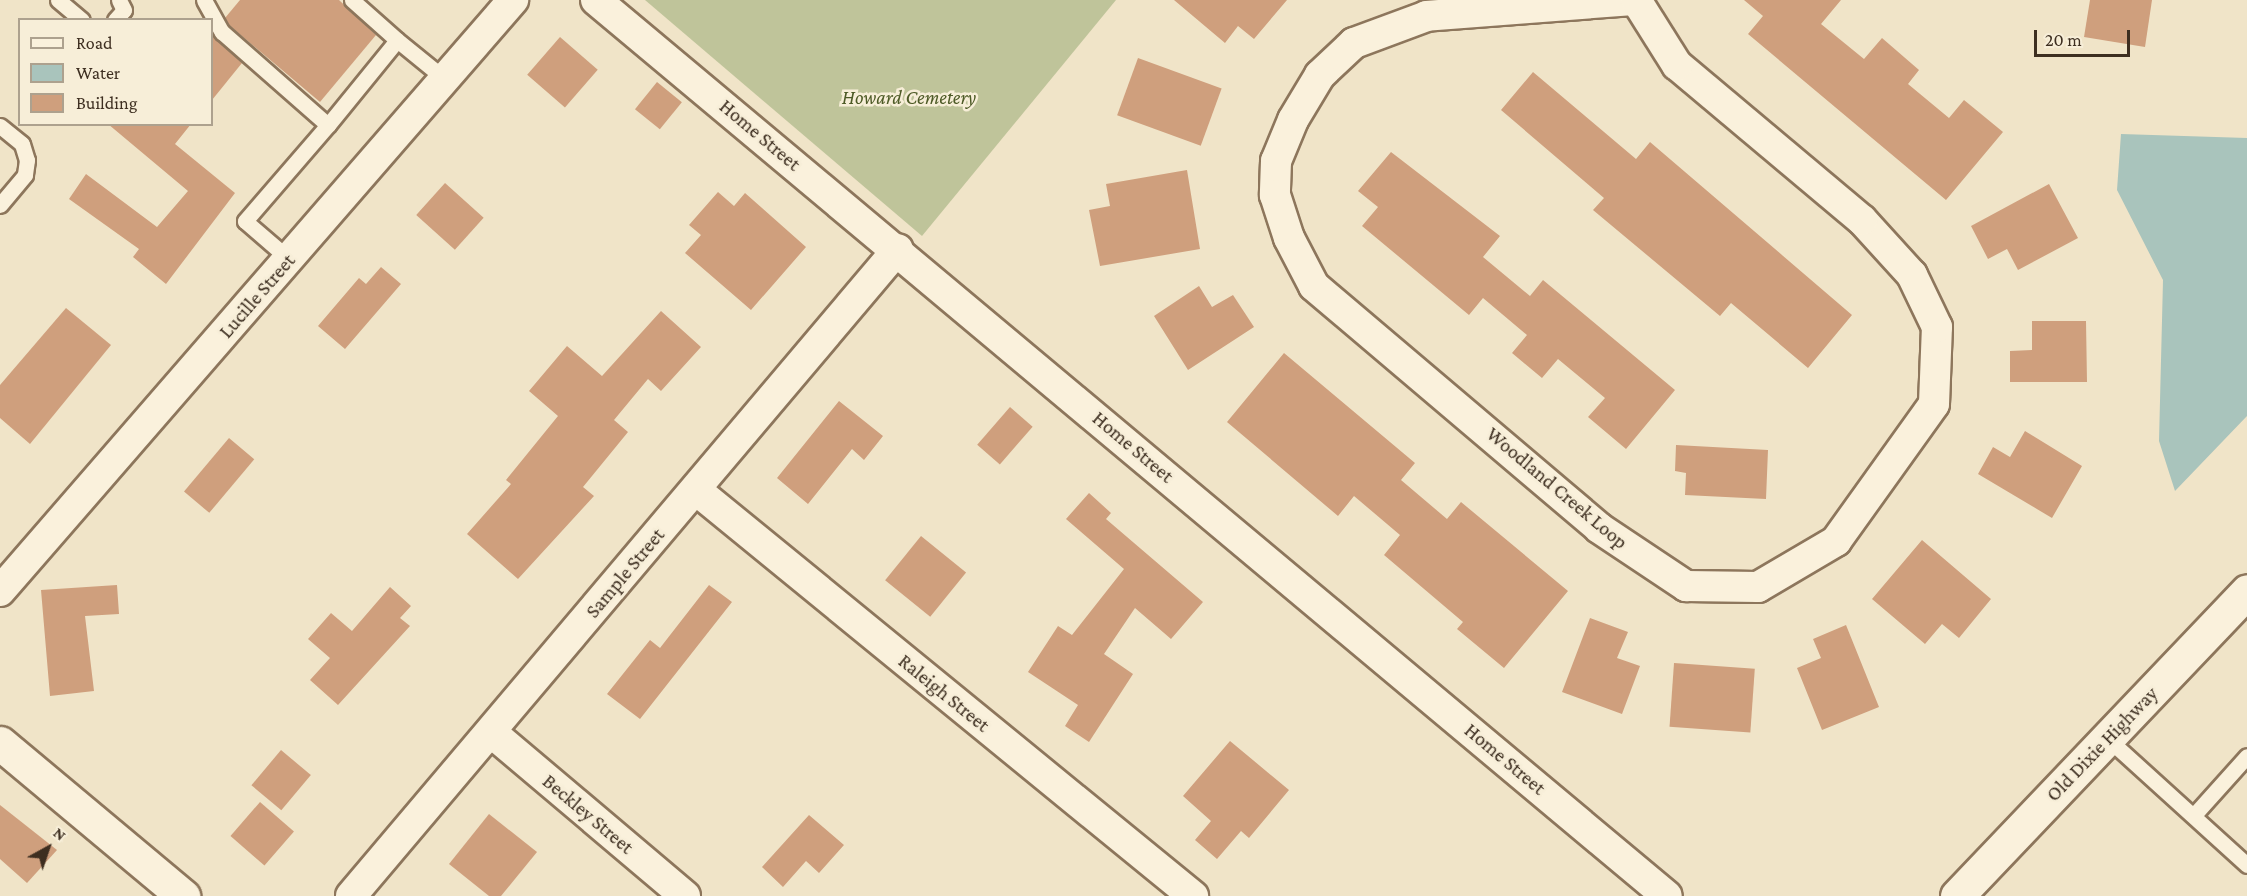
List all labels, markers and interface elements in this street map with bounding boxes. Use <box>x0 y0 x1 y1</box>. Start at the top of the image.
legend <box>18 18 213 126</box>
scale bar <box>2037 18 2133 56</box>
text: 20 m <box>2045 30 2082 50</box>
text: Road <box>76 33 113 53</box>
text: Water <box>76 63 120 83</box>
park label: Howard Cemetery <box>842 85 976 109</box>
text: Building <box>76 93 137 113</box>
street label: Home Street <box>715 94 805 176</box>
street label: Lucille Street <box>214 249 300 343</box>
street label: Home Street <box>1088 406 1178 488</box>
street label: Woodland Creek Loop <box>1481 422 1633 554</box>
street label: Sample Street <box>581 523 669 623</box>
street label: Raleigh Street <box>894 649 994 737</box>
street label: Old Dixie Highway <box>2041 682 2163 806</box>
street label: Home Street <box>1460 718 1550 800</box>
street label: Beckley Street <box>538 769 638 859</box>
north arrow <box>18 818 78 878</box>
text: N <box>50 824 70 844</box>

